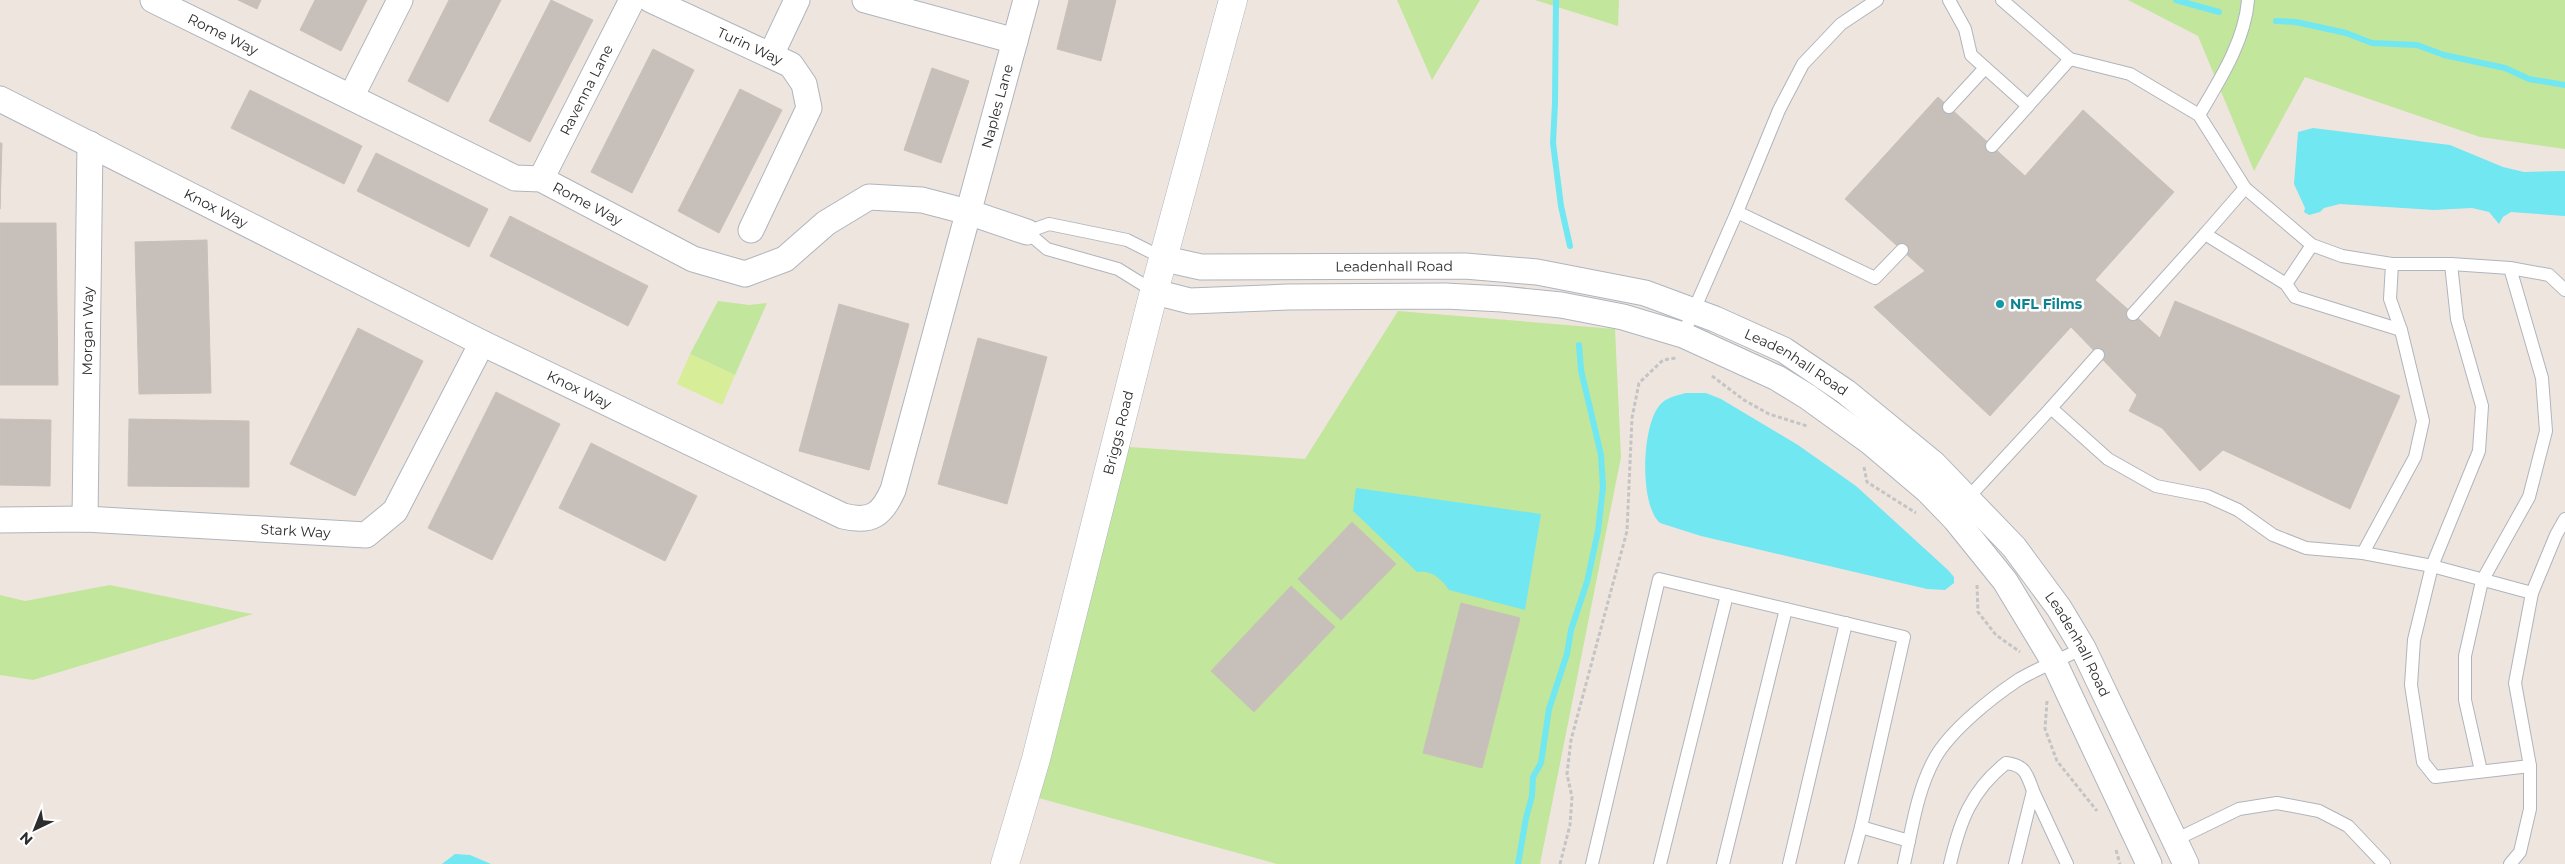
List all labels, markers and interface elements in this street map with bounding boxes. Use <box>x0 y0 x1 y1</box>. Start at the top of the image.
street label: Rome Way <box>185 10 262 60</box>
street label: Turin Way <box>714 23 786 69</box>
street label: Ravenna Lane <box>556 41 617 138</box>
street label: Naples Lane <box>977 62 1017 150</box>
street label: Rome Way <box>550 178 626 229</box>
street label: Knox Way <box>181 185 251 232</box>
street label: Leadenhall Road <box>1335 257 1453 275</box>
street label: Morgan Way <box>78 286 97 376</box>
place label: NFL Films <box>2010 295 2083 313</box>
marker: NFL Films <box>1994 298 2006 310</box>
street label: Leadenhall Road <box>1742 324 1851 400</box>
street label: Knox Way <box>544 366 615 413</box>
street label: Briggs Road <box>1099 389 1138 477</box>
street label: Stark Way <box>260 520 332 542</box>
street label: Leadenhall Road <box>2041 588 2114 700</box>
north arrow <box>10 804 60 854</box>
text: N <box>16 828 36 849</box>

